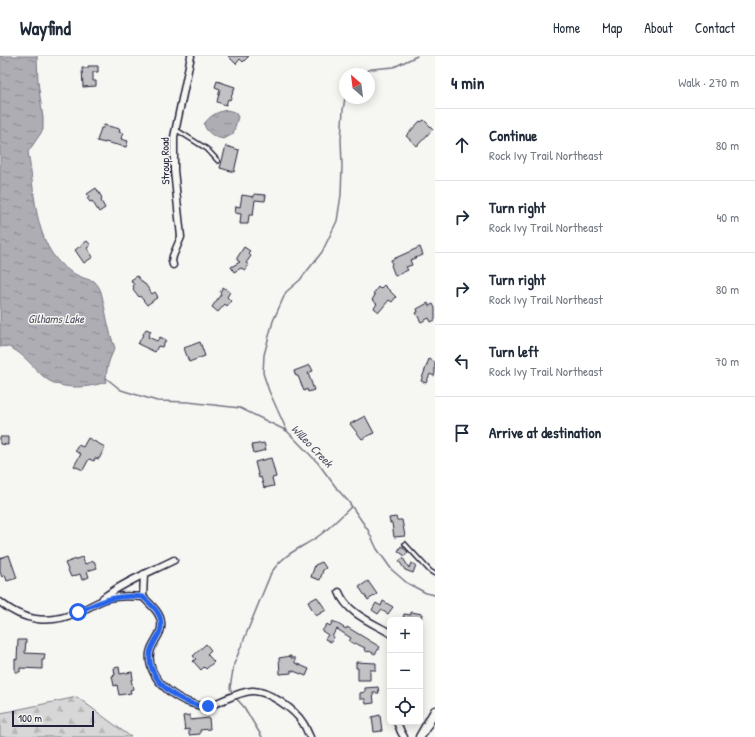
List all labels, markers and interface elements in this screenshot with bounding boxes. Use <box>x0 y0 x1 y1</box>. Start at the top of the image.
text: Wayfind <box>20 15 71 41</box>
text: Home <box>553 18 580 37</box>
text: Map <box>602 18 622 37</box>
text: About <box>644 18 673 37</box>
text: Contact <box>695 18 735 37</box>
north arrow <box>339 68 375 104</box>
text: 4 min <box>451 71 484 94</box>
text: Walk · 270 m <box>678 73 739 91</box>
text: Continue <box>489 125 537 146</box>
icon: ahead <box>451 134 473 156</box>
text: 80 m <box>716 136 739 154</box>
street label: Stroup Road <box>158 137 172 185</box>
text: Rock Ivy Trail Northeast <box>489 146 603 164</box>
text: Turn right <box>489 197 545 218</box>
icon: right <box>451 206 473 228</box>
text: 40 m <box>716 208 739 226</box>
text: Rock Ivy Trail Northeast <box>489 218 603 236</box>
text: Turn right <box>489 269 545 290</box>
icon: right <box>451 278 473 300</box>
text: 80 m <box>716 280 739 298</box>
text: Rock Ivy Trail Northeast <box>489 290 603 308</box>
water label: Gilhams Lake <box>28 310 85 327</box>
text: Turn left <box>489 341 539 362</box>
icon: left <box>451 350 473 372</box>
text: 70 m <box>715 352 739 370</box>
text: Rock Ivy Trail Northeast <box>489 362 603 380</box>
water label: Willeo Creek <box>288 421 338 471</box>
icon: arrive <box>451 422 473 444</box>
text: Arrive at destination <box>489 422 601 443</box>
route start <box>69 603 87 621</box>
map controls <box>387 617 423 725</box>
button: + <box>387 617 423 653</box>
button: − <box>387 653 423 689</box>
button: locate <box>387 689 423 725</box>
route end <box>199 697 217 715</box>
scale bar <box>12 709 94 728</box>
text: 100 m <box>18 711 42 725</box>

